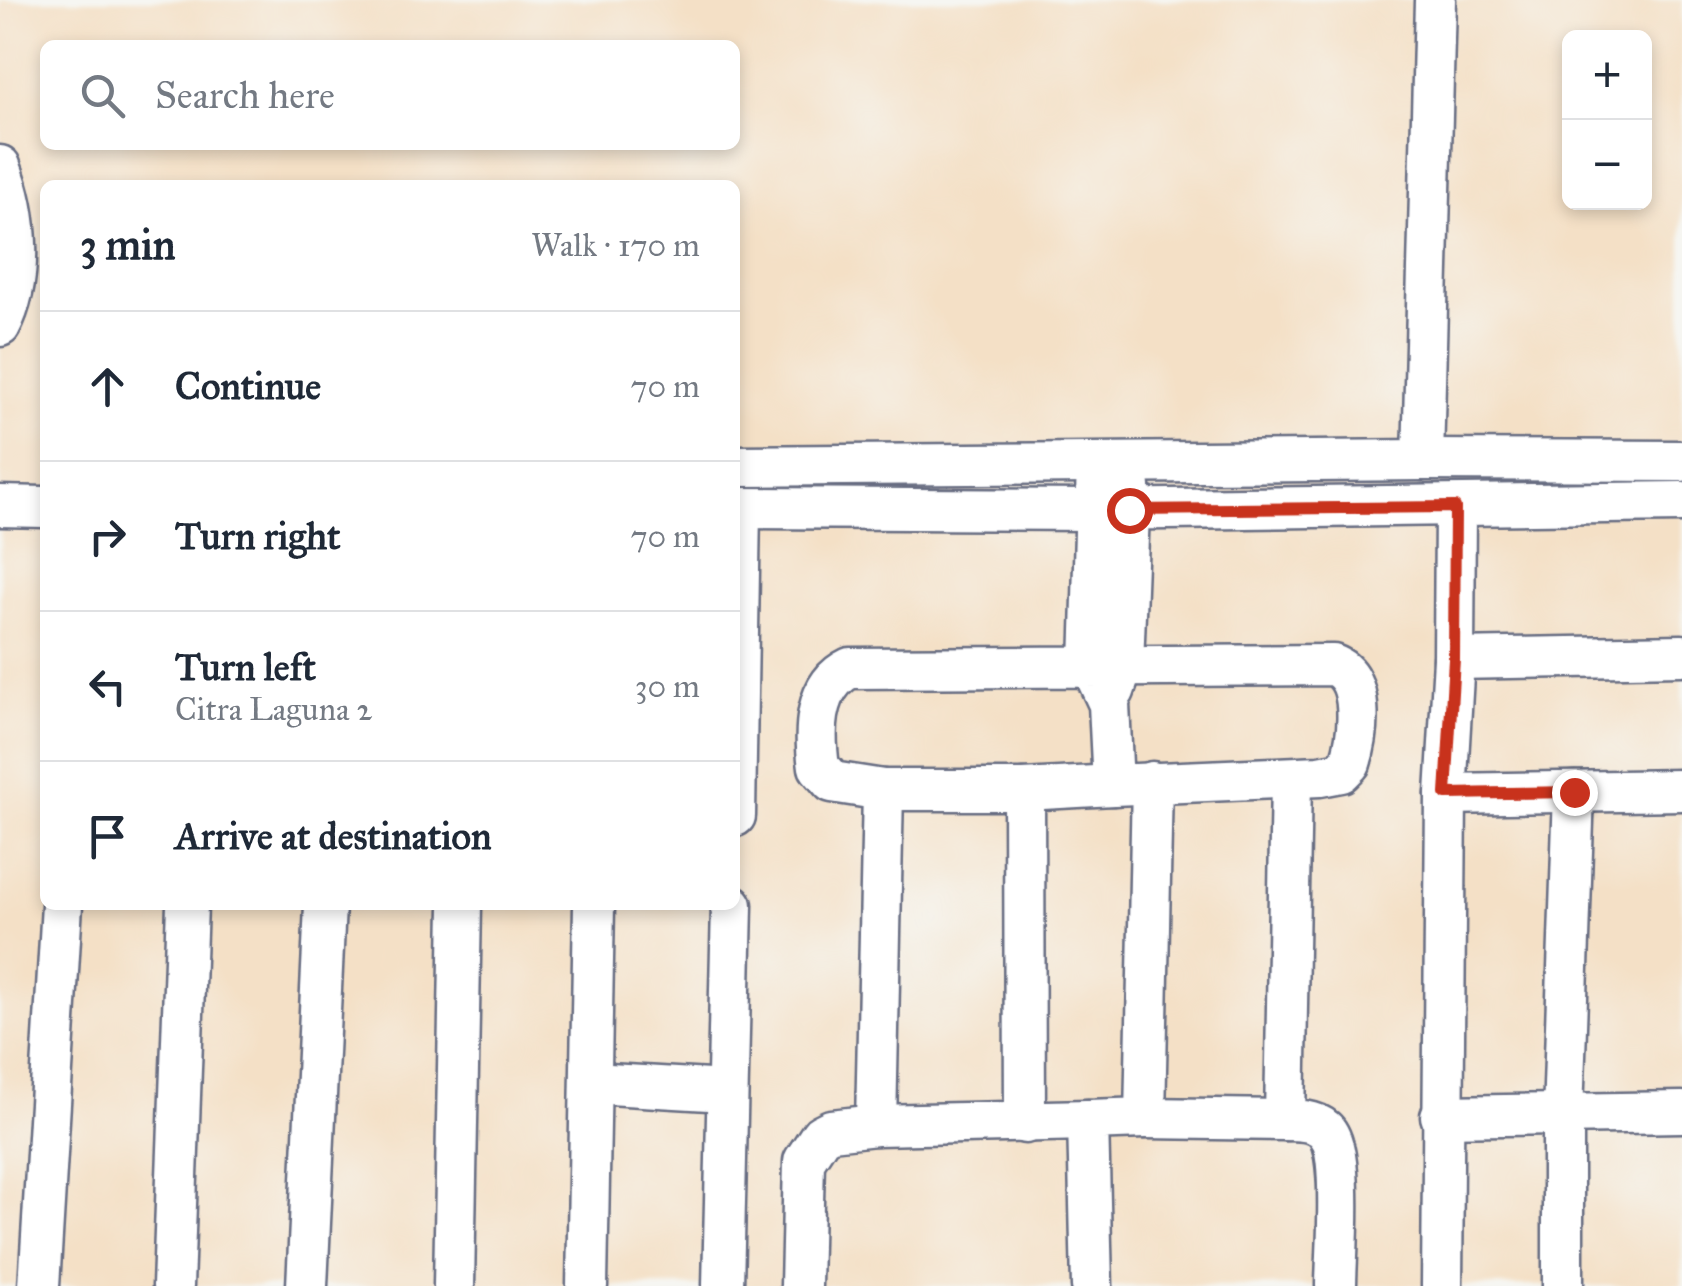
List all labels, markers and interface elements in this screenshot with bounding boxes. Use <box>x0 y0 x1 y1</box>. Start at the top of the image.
map controls <box>1562 30 1652 210</box>
button: + <box>1562 30 1652 120</box>
search box <box>40 40 740 150</box>
icon: search <box>75 68 130 123</box>
text: Search here <box>155 72 335 118</box>
button: − <box>1562 120 1652 210</box>
text: 3 min <box>80 219 175 271</box>
text: Walk · 170 m <box>531 226 700 265</box>
icon: ahead <box>80 359 135 414</box>
text: Continue <box>175 363 321 409</box>
text: 70 m <box>631 367 700 406</box>
route start <box>1107 488 1153 534</box>
icon: right <box>80 509 135 564</box>
text: Turn right <box>175 513 341 559</box>
text: 70 m <box>631 517 700 556</box>
text: Turn left <box>175 644 316 690</box>
icon: left <box>80 659 135 714</box>
text: 30 m <box>635 667 700 706</box>
text: Citra Laguna 2 <box>175 690 372 729</box>
route end <box>1552 770 1598 816</box>
icon: arrive <box>80 809 135 864</box>
text: Arrive at destination <box>175 813 492 859</box>

